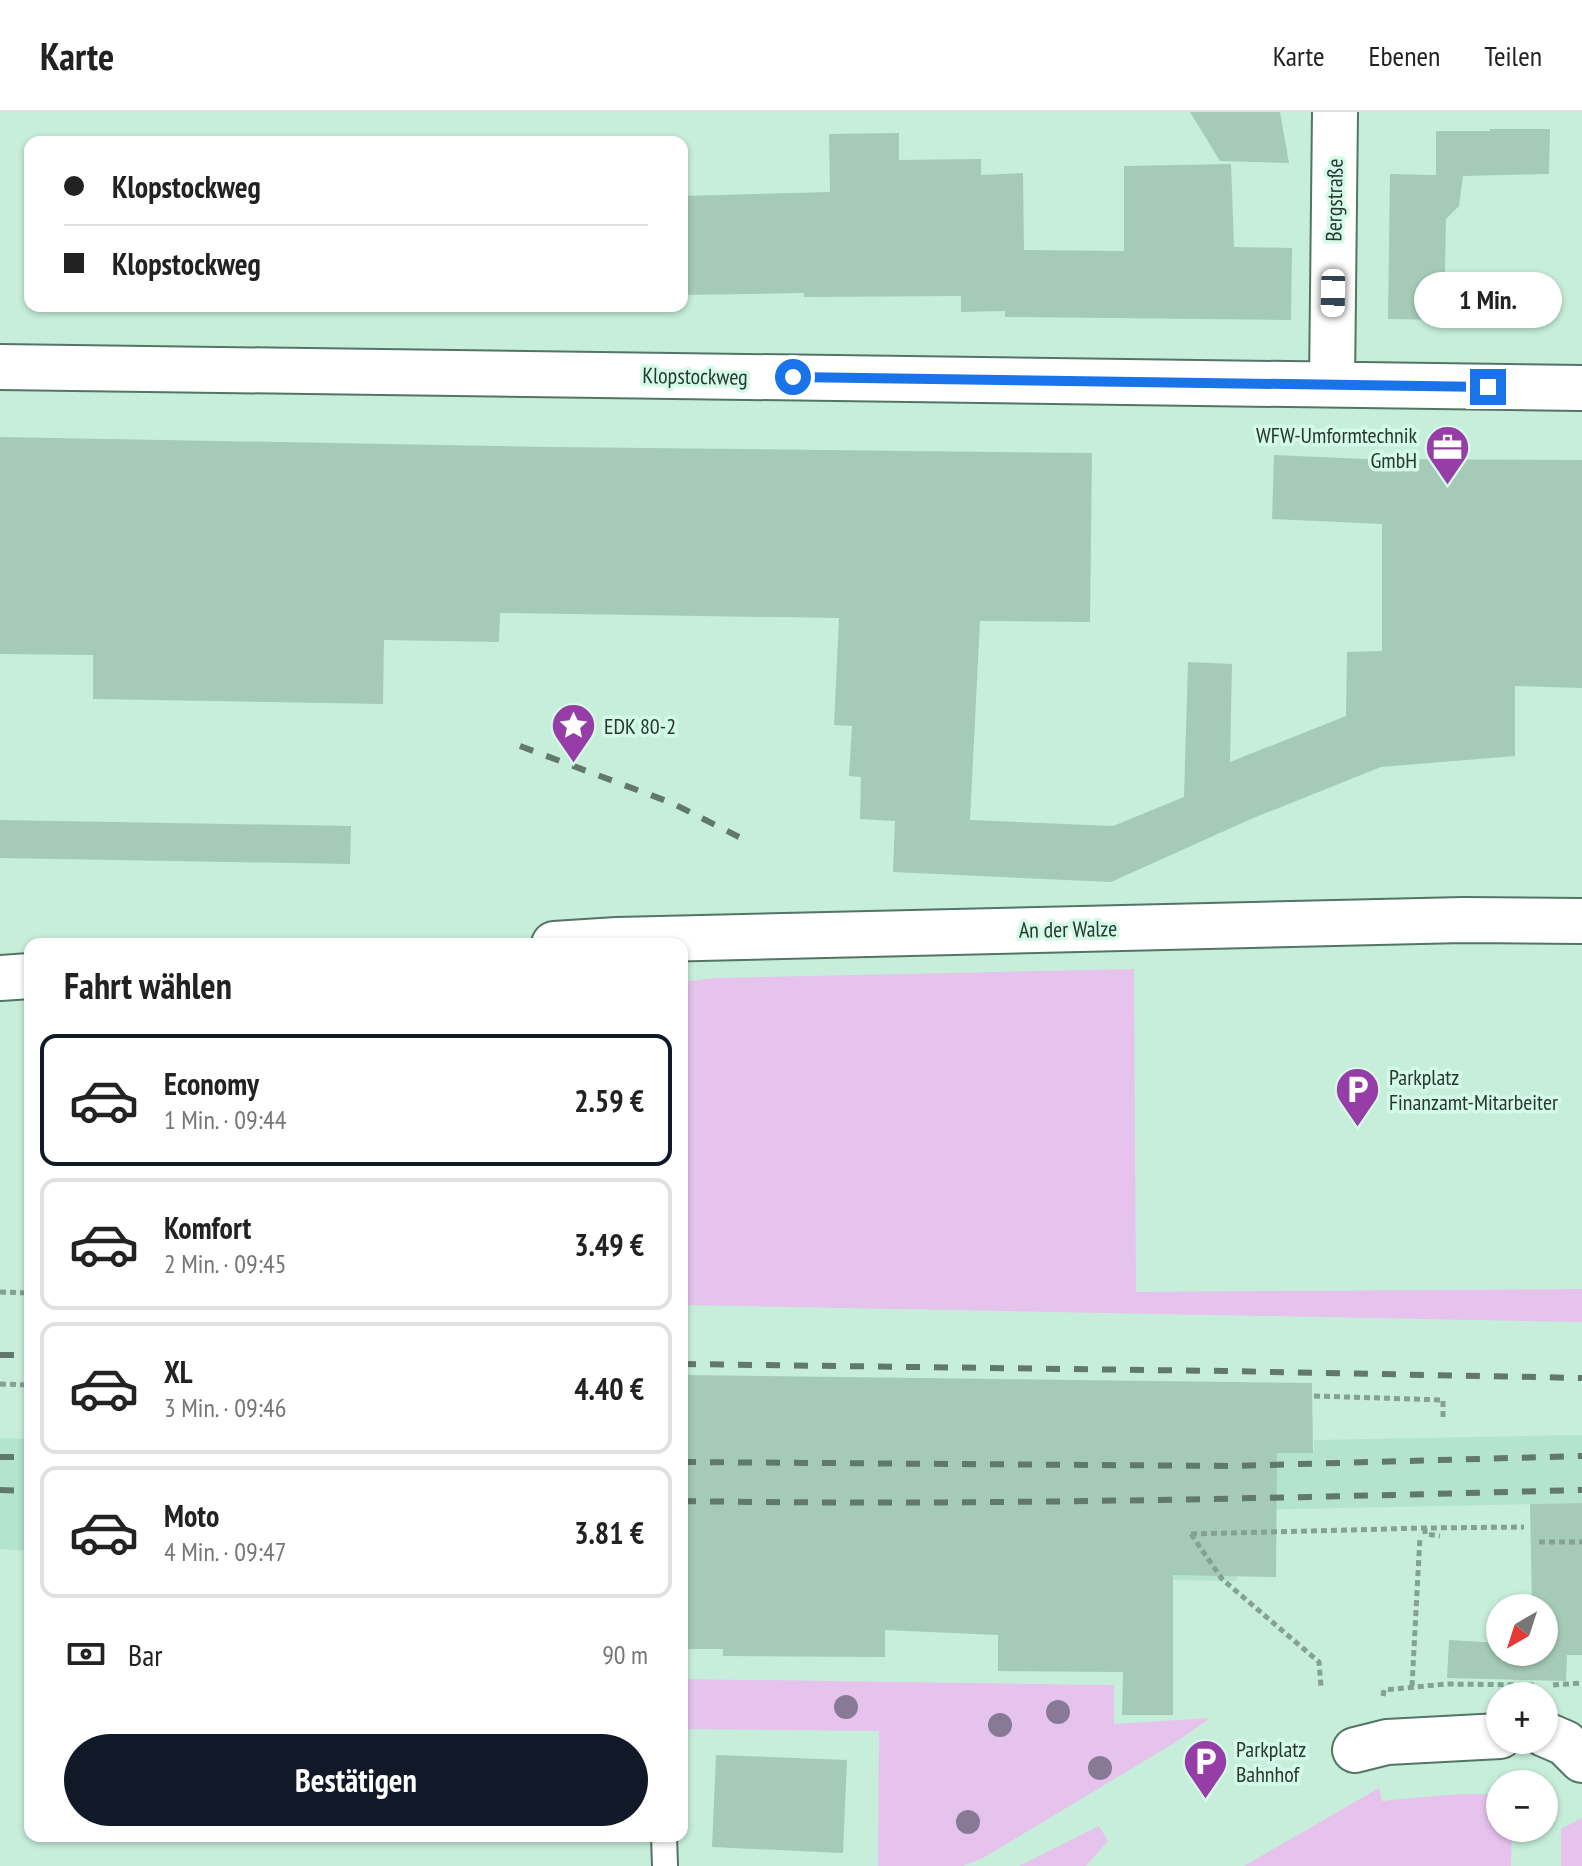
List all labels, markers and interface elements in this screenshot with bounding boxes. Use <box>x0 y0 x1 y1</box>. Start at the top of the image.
text: Karte <box>40 31 114 80</box>
text: Karte <box>1273 37 1324 74</box>
text: Ebenen <box>1368 37 1440 74</box>
text: Teilen <box>1484 37 1542 74</box>
street label: Bergstraße <box>1319 158 1349 242</box>
text: Klopstockweg <box>112 167 261 206</box>
text: Klopstockweg <box>112 244 261 283</box>
car <box>1321 269 1345 317</box>
callout: 1 Min. <box>1414 271 1562 327</box>
text: 1 Min. <box>1459 283 1517 316</box>
route start <box>775 359 811 395</box>
street label: Klopstockweg <box>642 361 748 391</box>
route end <box>1470 369 1506 405</box>
place label: WFW-Umformtechnik GmbH <box>1256 421 1417 474</box>
office icon: WFW-Umformtechnik GmbH <box>1424 424 1472 487</box>
place icon: EDK 80-2 <box>549 702 597 765</box>
place label: EDK 80-2 <box>604 712 676 740</box>
street label: An der Walze <box>1019 914 1117 944</box>
text: Fahrt wählen <box>64 962 232 1009</box>
place label: Parkplatz Finanzamt-Mitarbeiter <box>1389 1063 1558 1116</box>
icon: car <box>68 1064 140 1136</box>
text: Economy <box>164 1064 259 1103</box>
parking icon: Parkplatz Finanzamt-Mitarbeiter <box>1334 1066 1382 1129</box>
text: 2.59 € <box>574 1081 644 1120</box>
text: 1 Min. · 09:44 <box>164 1103 286 1136</box>
icon: car <box>68 1208 140 1280</box>
text: Komfort <box>164 1208 251 1247</box>
text: 3.49 € <box>574 1225 644 1264</box>
text: 2 Min. · 09:45 <box>164 1247 286 1280</box>
icon: car <box>68 1352 140 1424</box>
text: XL <box>164 1352 193 1391</box>
text: 4.40 € <box>574 1369 644 1408</box>
text: 3 Min. · 09:46 <box>164 1391 286 1424</box>
icon: car <box>68 1496 140 1568</box>
text: Moto <box>164 1496 219 1535</box>
text: 3.81 € <box>574 1513 644 1552</box>
text: 4 Min. · 09:47 <box>164 1535 286 1568</box>
north arrow <box>1486 1594 1558 1666</box>
map controls <box>1486 1594 1558 1842</box>
icon: cash <box>64 1632 108 1676</box>
text: Bar <box>128 1635 162 1674</box>
text: 90 m <box>602 1638 648 1671</box>
button: + <box>1486 1682 1558 1754</box>
button: Bestätigen <box>64 1734 648 1826</box>
place label: Parkplatz Bahnhof <box>1236 1735 1306 1788</box>
parking icon: Parkplatz Bahnhof <box>1181 1738 1229 1801</box>
button: − <box>1486 1770 1558 1842</box>

